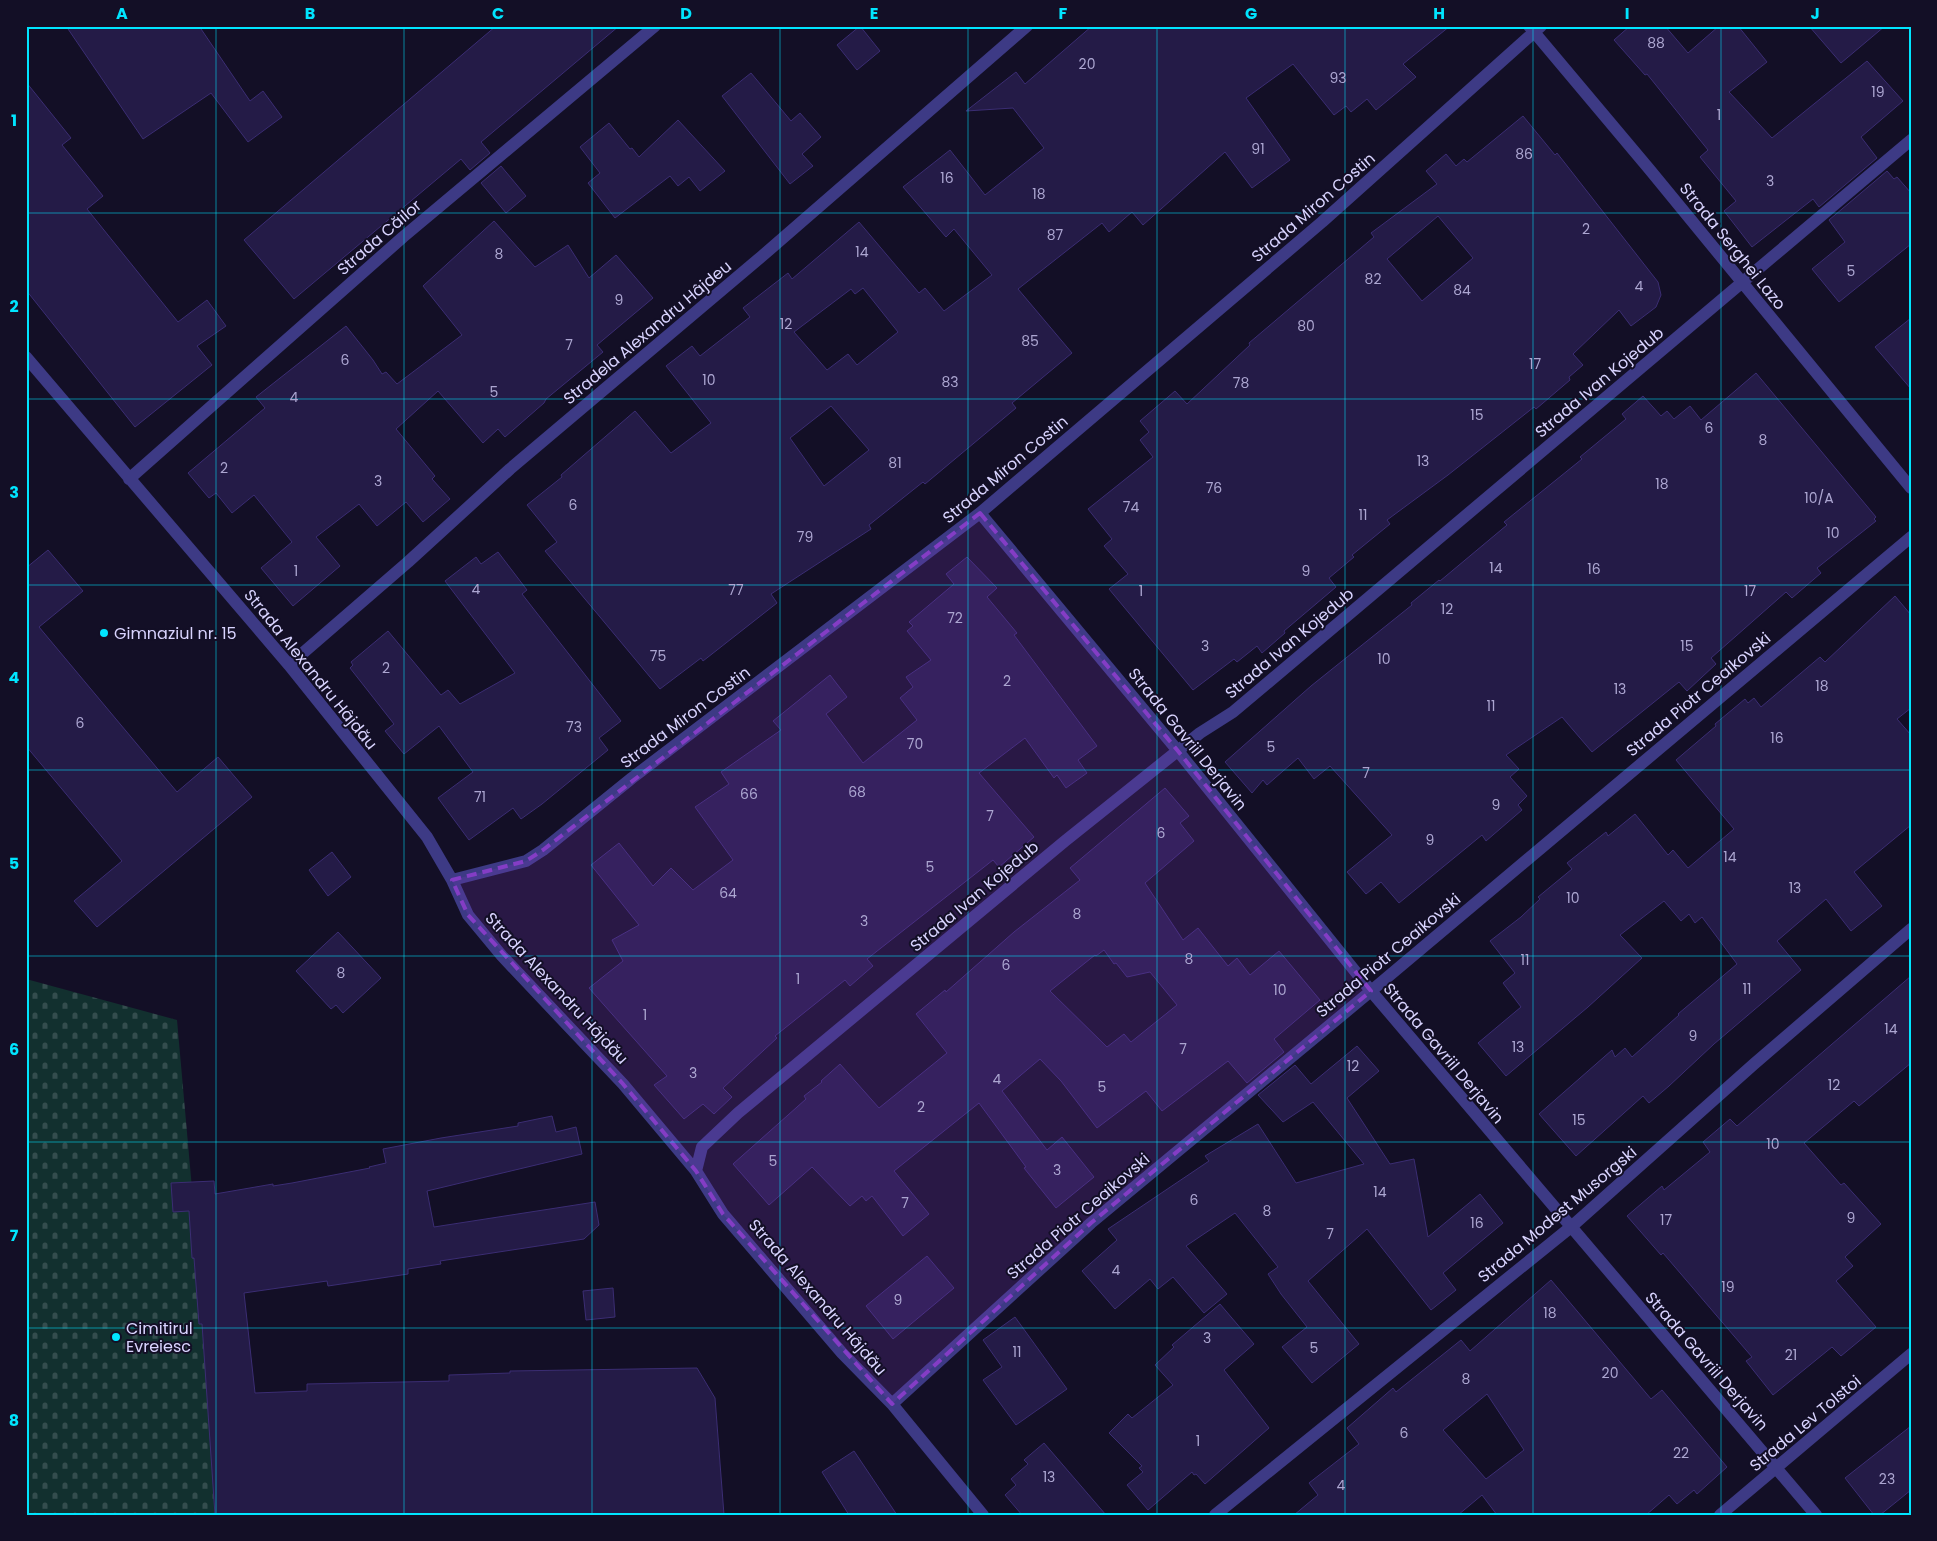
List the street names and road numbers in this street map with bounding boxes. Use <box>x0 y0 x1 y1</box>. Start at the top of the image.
street label: Strada Miron Costin <box>1246 147 1380 268</box>
street label: Strada Serghei Lazo <box>1674 178 1791 315</box>
street label: Strada Căilor <box>332 194 427 281</box>
street label: Stradela Alexandru Hâjdeu <box>558 255 736 410</box>
street label: Strada Ivan Kojedub <box>1530 321 1669 443</box>
street label: Strada Miron Costin <box>938 410 1073 529</box>
street label: Strada Ivan Kojedub <box>1220 582 1359 704</box>
street label: Strada Alexandru Hâjdău <box>239 584 383 754</box>
street label: Strada Piotr Ceaikovski <box>1621 627 1776 762</box>
street label: Strada Miron Costin <box>616 661 755 774</box>
street label: Strada Gavriil Derjavin <box>1123 663 1252 815</box>
street label: Strada Ivan Kojedub <box>905 835 1044 957</box>
street label: Strada Piotr Ceaikovski <box>1311 888 1466 1023</box>
street label: Strada Alexandru Hâjdău <box>480 907 633 1069</box>
street label: Strada Gavriil Derjavin <box>1378 978 1509 1129</box>
street label: Strada Modest Musorgski <box>1473 1141 1642 1288</box>
street label: Strada Piotr Ceaikovski <box>1002 1148 1155 1285</box>
street label: Strada Alexandru Hâjdău <box>743 1214 892 1380</box>
street label: Strada Gavriil Derjavin <box>1640 1287 1773 1436</box>
street label: Strada Lev Tolstoi <box>1745 1370 1866 1477</box>

